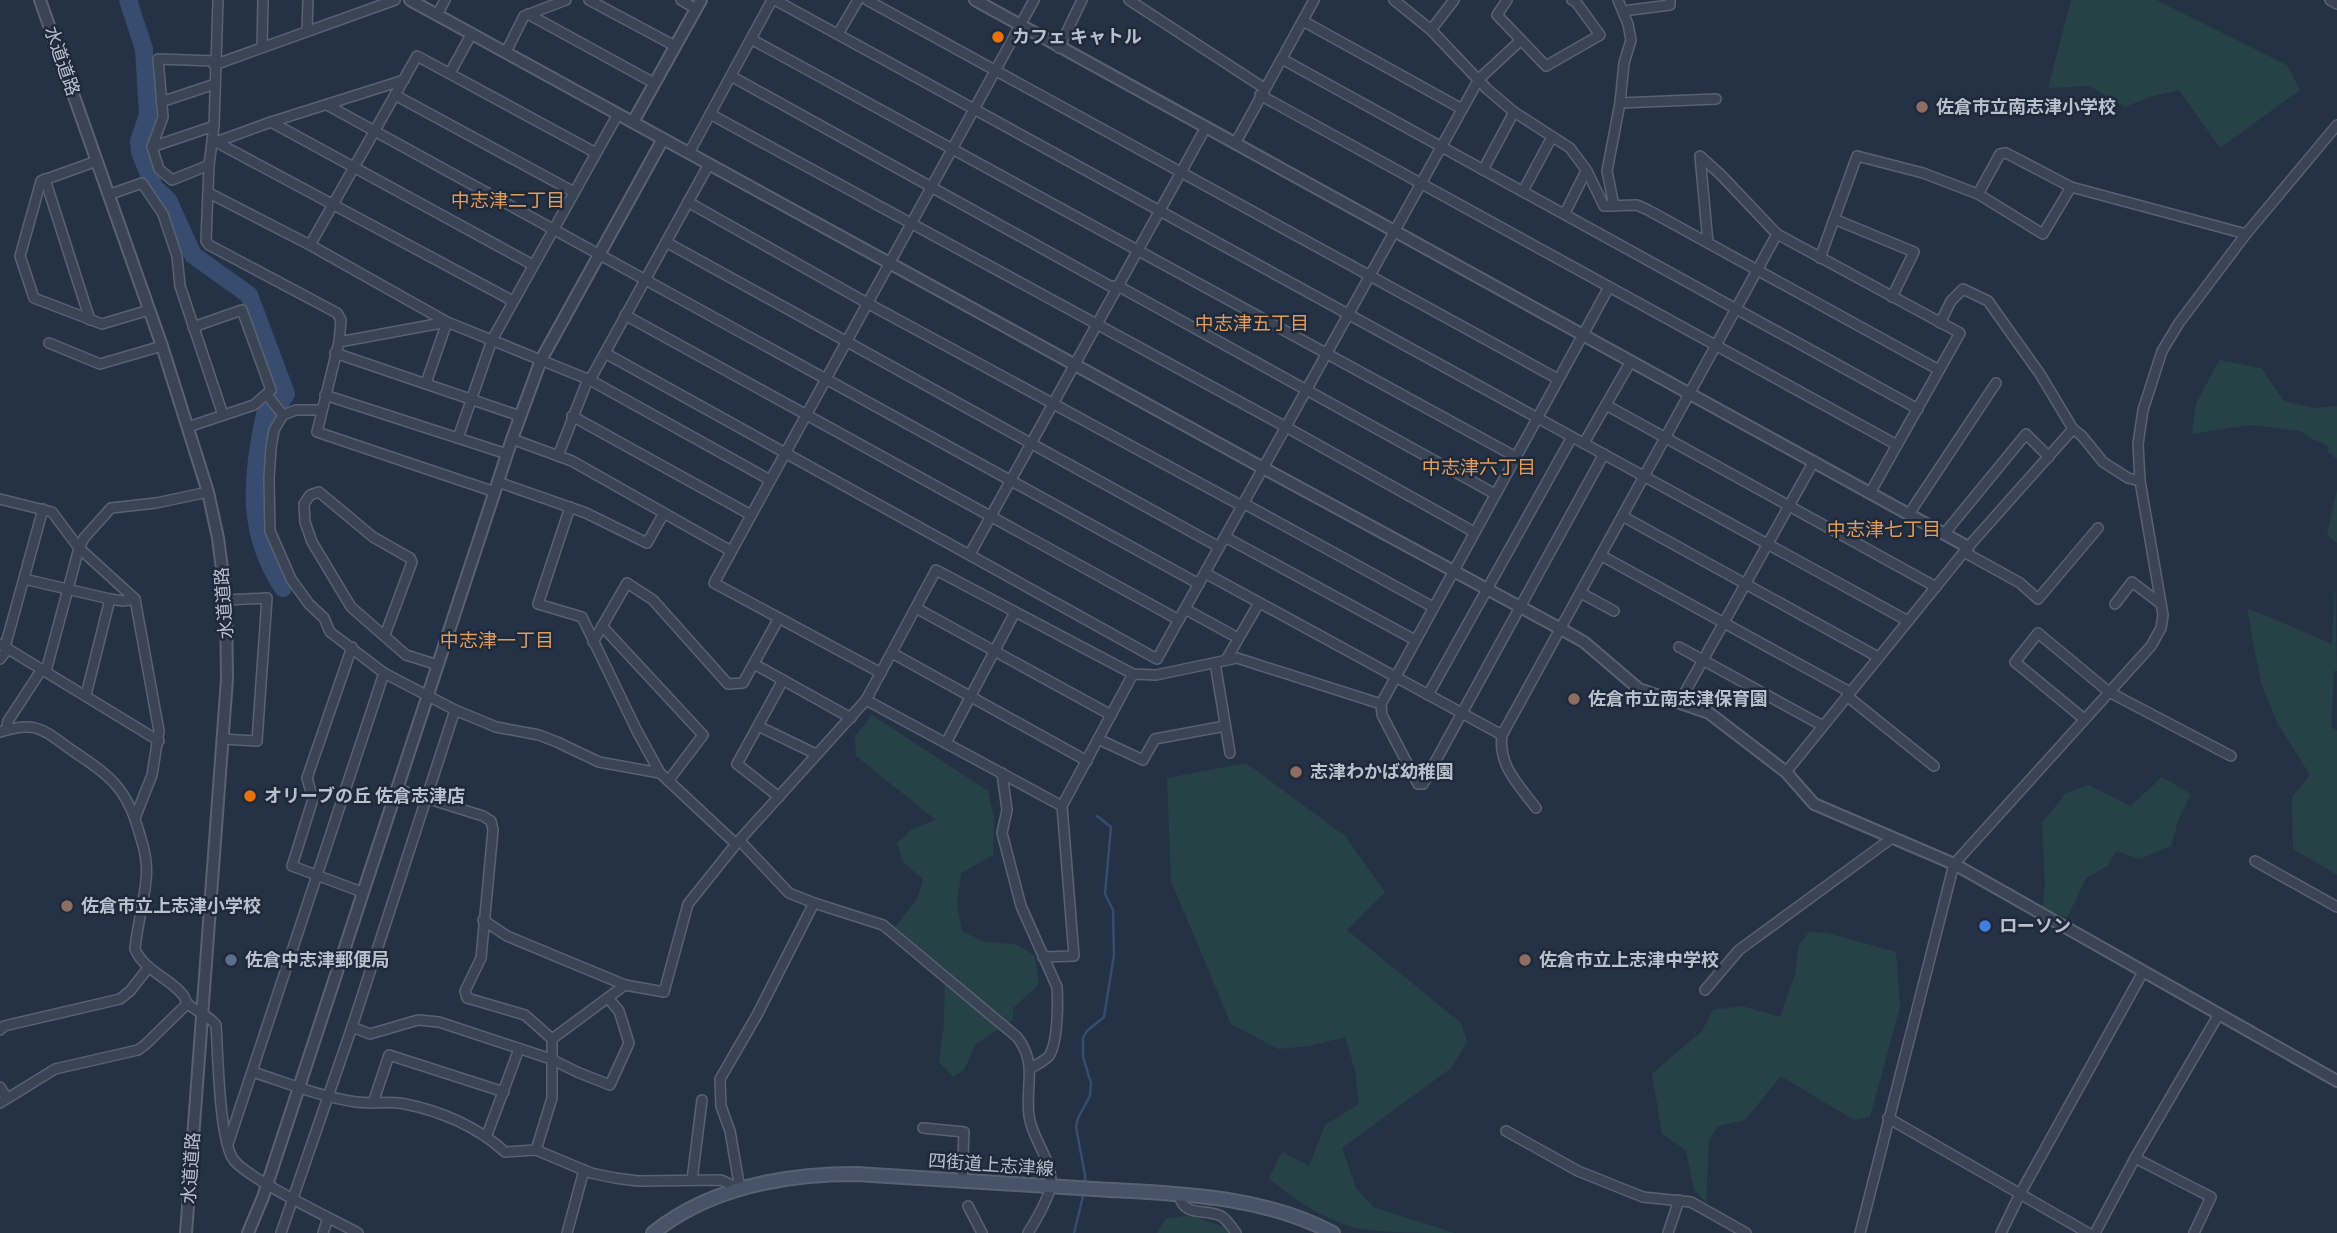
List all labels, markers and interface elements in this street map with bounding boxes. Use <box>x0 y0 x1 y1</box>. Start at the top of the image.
street label: 水道道路 <box>41 23 84 98</box>
place label: カフェ キャトル <box>1012 26 1142 47</box>
marker: カフェ キャトル <box>990 29 1006 45</box>
place label: 佐倉市立南志津小学校 <box>1936 96 2116 117</box>
marker: 佐倉市立南志津小学校 <box>1914 99 1930 115</box>
district label: 中志津二丁目 <box>451 189 565 211</box>
district label: 中志津五丁目 <box>1195 312 1309 334</box>
district label: 中志津六丁目 <box>1422 456 1536 478</box>
district label: 中志津七丁目 <box>1827 518 1941 540</box>
street label: 水道道路 <box>211 566 236 640</box>
district label: 中志津一丁目 <box>440 629 554 651</box>
place label: 佐倉市立南志津保育園 <box>1588 688 1768 709</box>
marker: 佐倉市立南志津保育園 <box>1566 691 1582 707</box>
place label: 志津わかば幼稚園 <box>1310 761 1454 782</box>
marker: 志津わかば幼稚園 <box>1288 764 1304 780</box>
place label: オリーブの丘 佐倉志津店 <box>264 785 465 806</box>
marker: オリーブの丘 佐倉志津店 <box>242 788 258 804</box>
place label: 佐倉市立上志津小学校 <box>81 895 261 916</box>
marker: 佐倉市立上志津小学校 <box>59 898 75 914</box>
place label: ローソン <box>1999 915 2071 936</box>
marker: ローソン <box>1977 918 1993 934</box>
place label: 佐倉中志津郵便局 <box>245 949 389 970</box>
place label: 佐倉市立上志津中学校 <box>1539 949 1719 970</box>
marker: 佐倉中志津郵便局 <box>223 952 239 968</box>
marker: 佐倉市立上志津中学校 <box>1517 952 1533 968</box>
street label: 水道道路 <box>178 1131 203 1205</box>
street label: 四街道上志津線 <box>927 1150 1055 1179</box>

